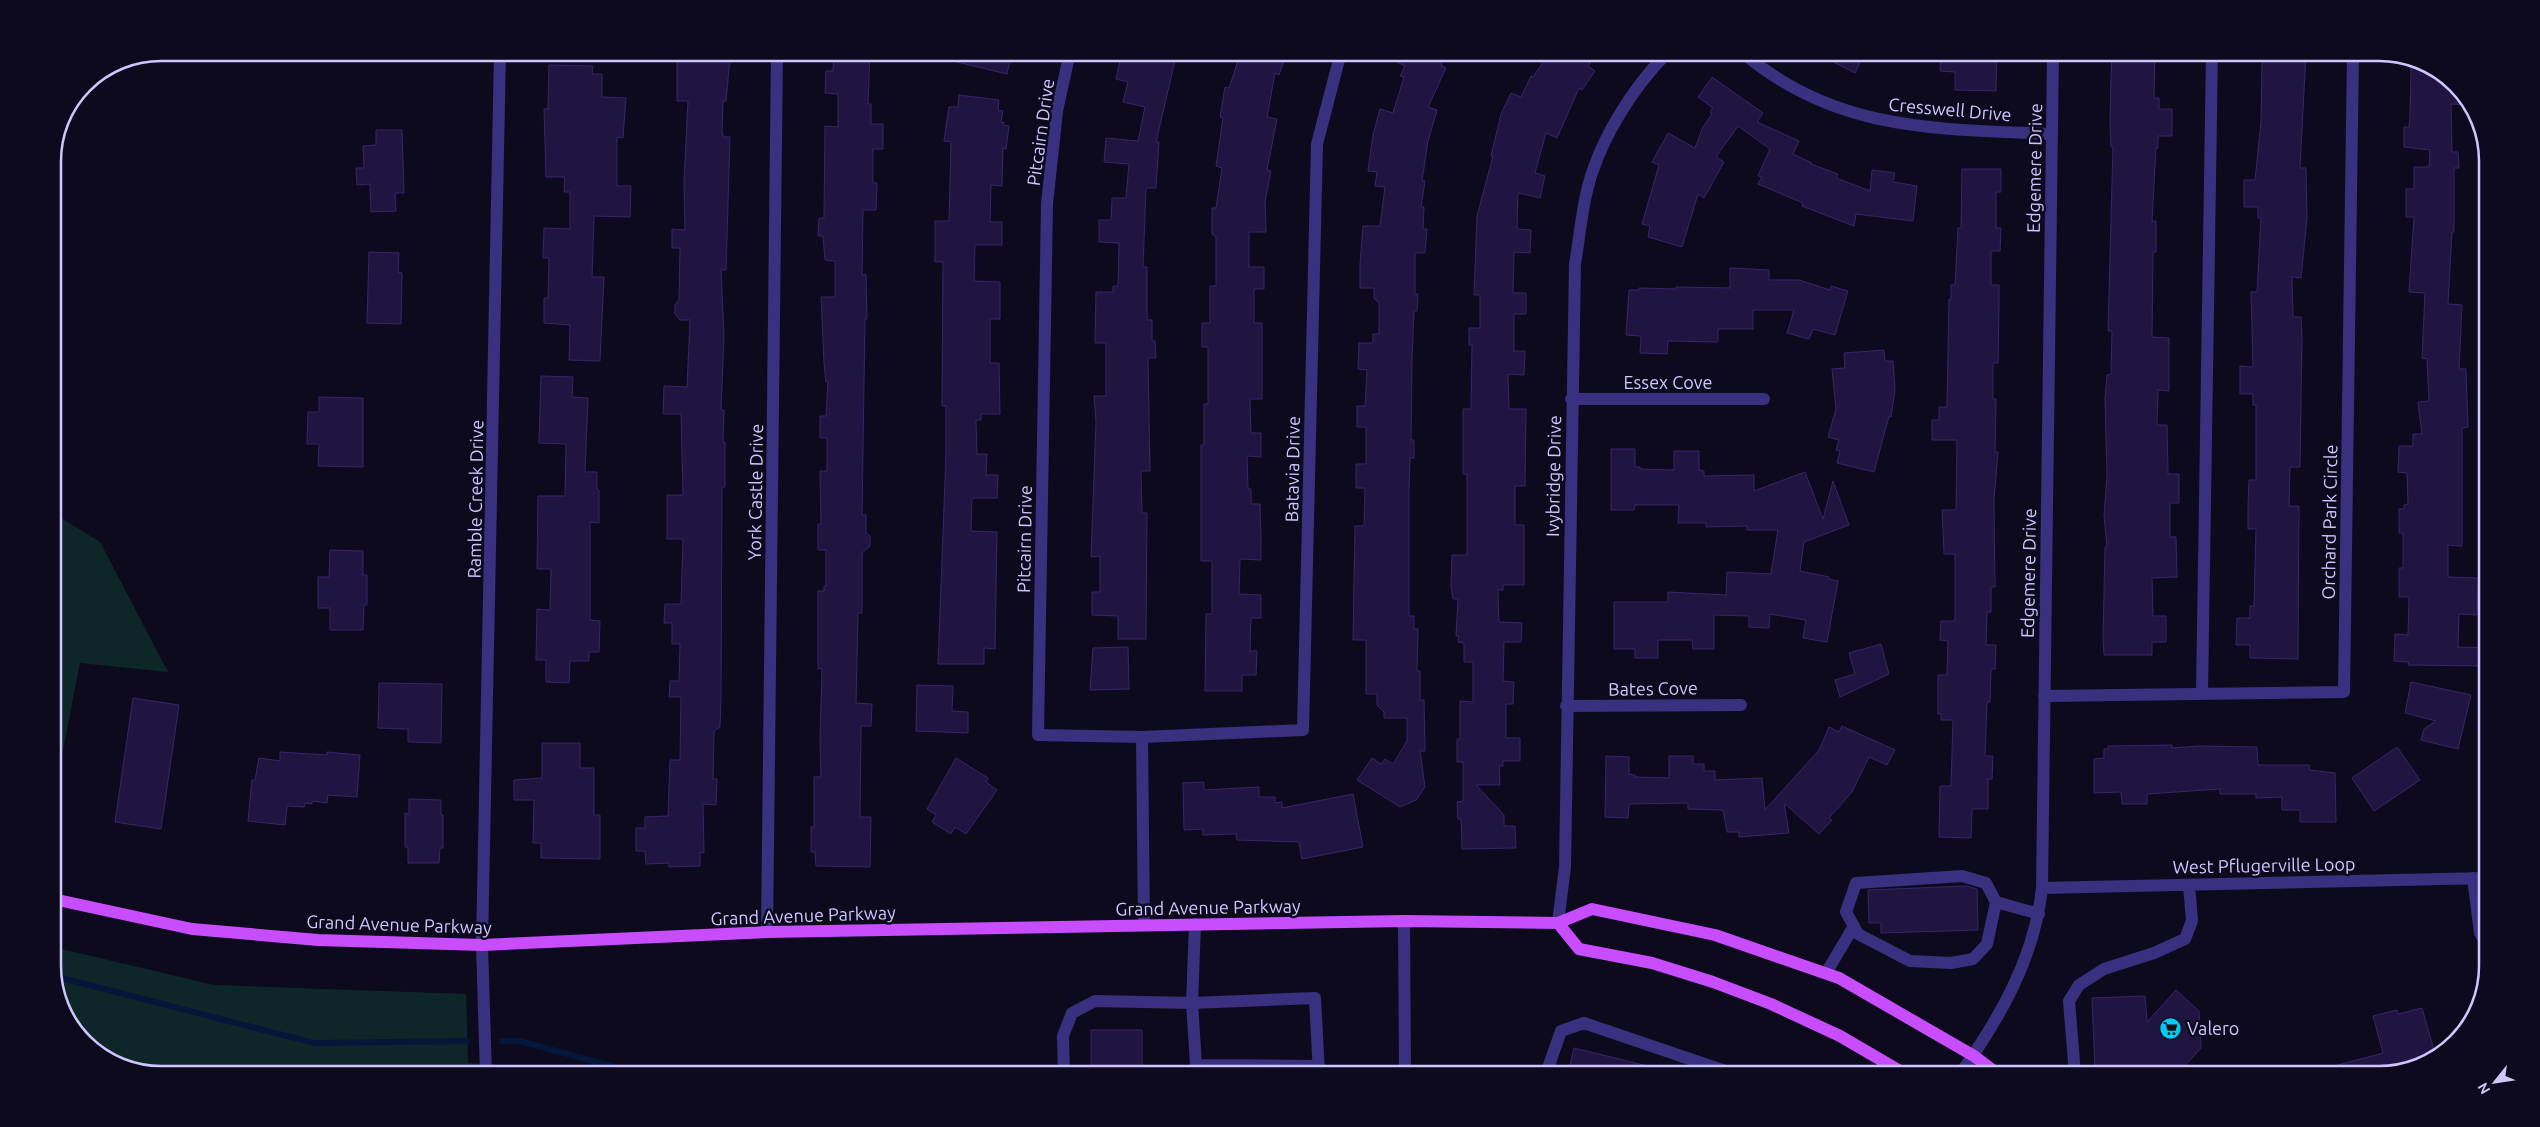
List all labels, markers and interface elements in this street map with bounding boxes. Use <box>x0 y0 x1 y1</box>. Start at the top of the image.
street label: Pitcairn Drive <box>1023 77 1057 187</box>
street label: Cresswell Drive <box>1888 94 2012 124</box>
street label: Edgemere Drive <box>2023 103 2045 233</box>
street label: Essex Cove <box>1623 372 1713 392</box>
street label: Ivybridge Drive <box>1542 415 1564 537</box>
street label: Batavia Drive <box>1281 416 1303 522</box>
street label: Ramble Creek Drive <box>464 419 486 579</box>
street label: York Castle Drive <box>744 423 766 561</box>
street label: Orchard Park Circle <box>2318 444 2340 600</box>
street label: Pitcairn Drive <box>1013 485 1035 593</box>
street label: Edgemere Drive <box>2017 508 2039 638</box>
street label: Bates Cove <box>1608 677 1698 699</box>
street label: West Pflugerville Loop <box>2172 853 2356 877</box>
street label: Grand Avenue Parkway <box>1115 895 1301 919</box>
street label: Grand Avenue Parkway <box>710 902 896 928</box>
street label: Grand Avenue Parkway <box>306 911 492 937</box>
supermarket icon: Valero <box>2159 1016 2183 1040</box>
place label: Valero <box>2187 1018 2239 1038</box>
north arrow <box>2470 1057 2520 1107</box>
text: N <box>2474 1080 2493 1097</box>

